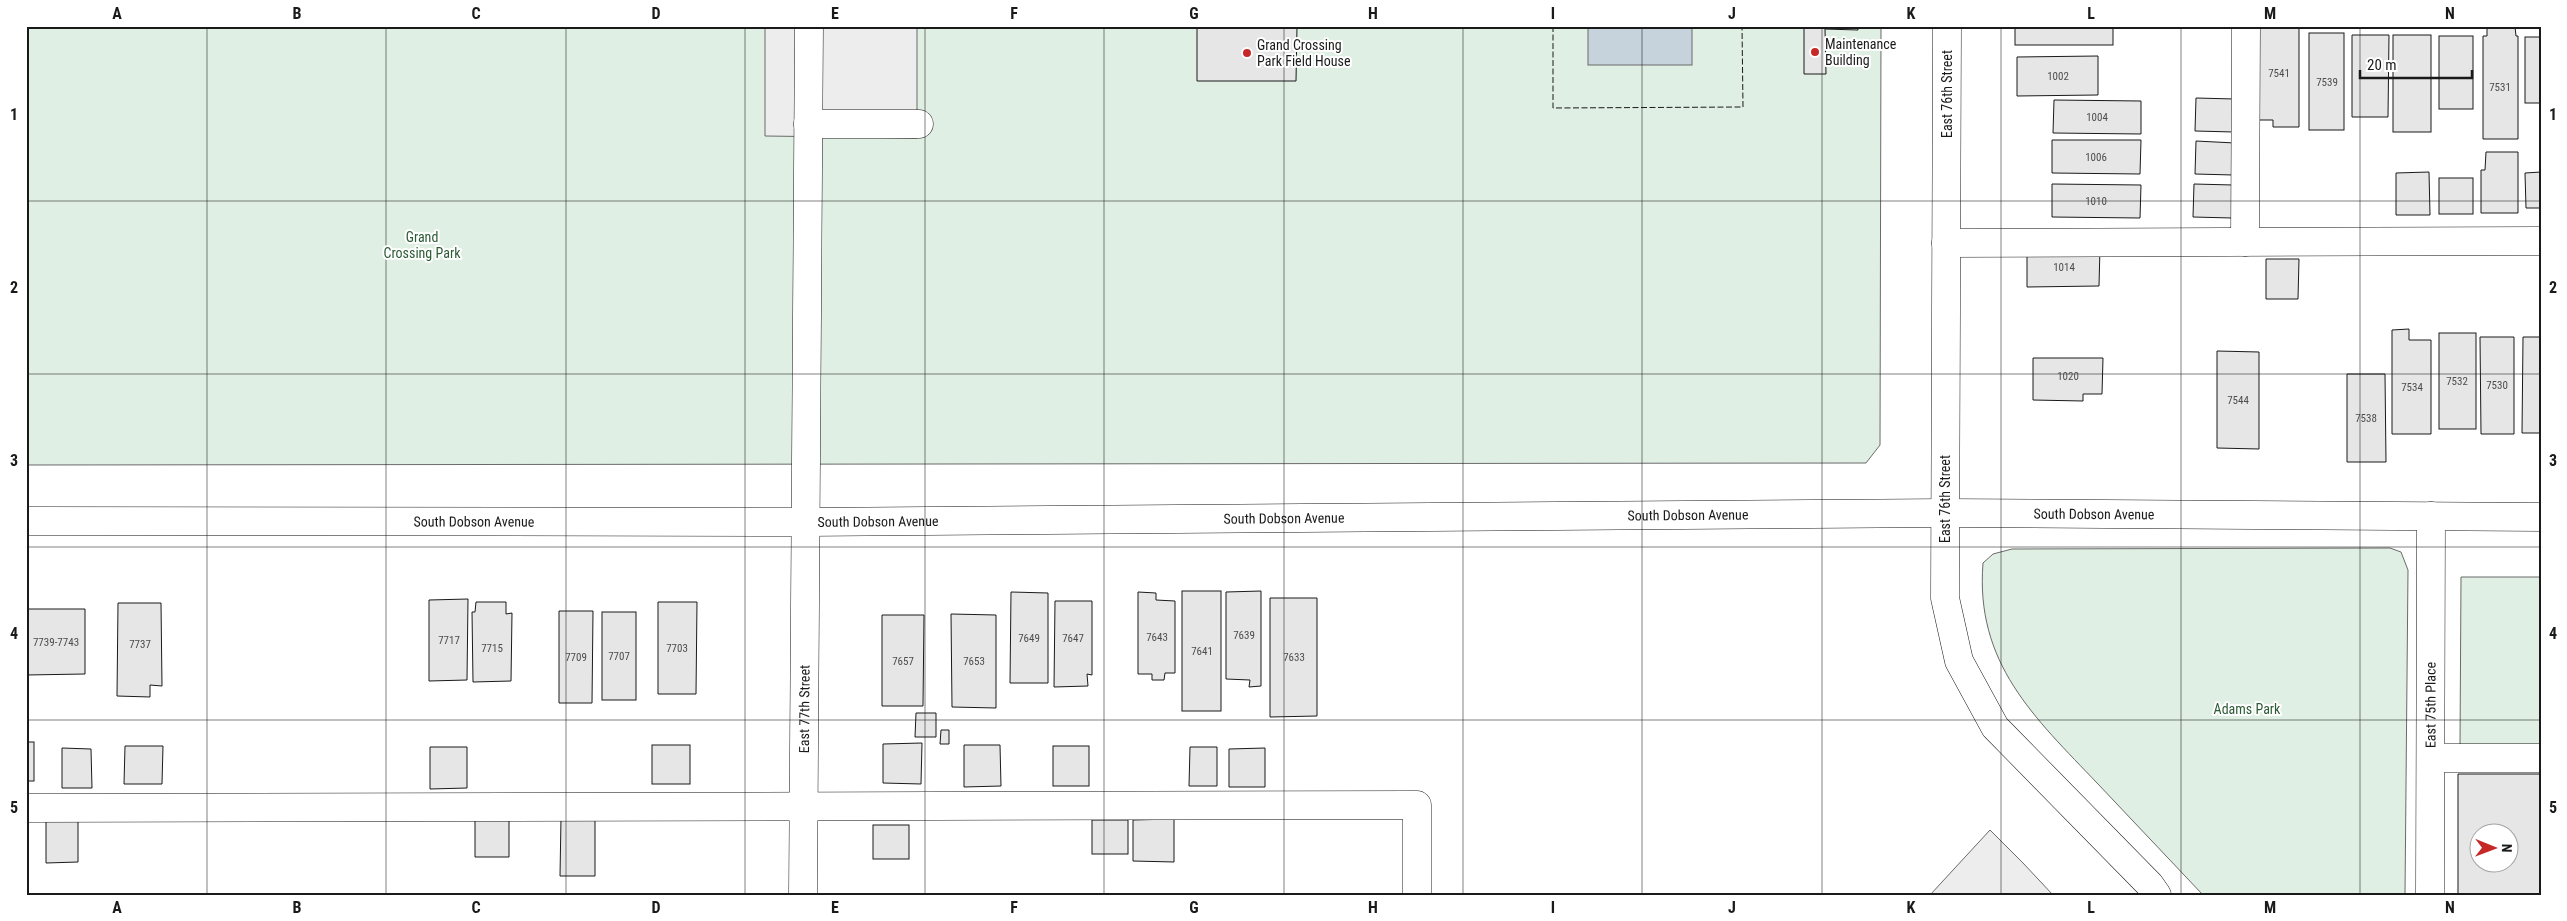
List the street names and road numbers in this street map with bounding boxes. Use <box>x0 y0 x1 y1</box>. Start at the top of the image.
street label: East 76th Street <box>1939 50 1955 138</box>
street label: East 76th Street <box>1937 455 1953 543</box>
street label: South Dobson Avenue <box>2033 506 2155 522</box>
street label: South Dobson Avenue <box>1627 507 1749 524</box>
street label: South Dobson Avenue <box>1223 510 1345 527</box>
street label: South Dobson Avenue <box>414 513 535 530</box>
street label: South Dobson Avenue <box>817 513 939 530</box>
street label: East 75th Place <box>2422 661 2439 748</box>
street label: East 77th Street <box>796 665 813 753</box>

